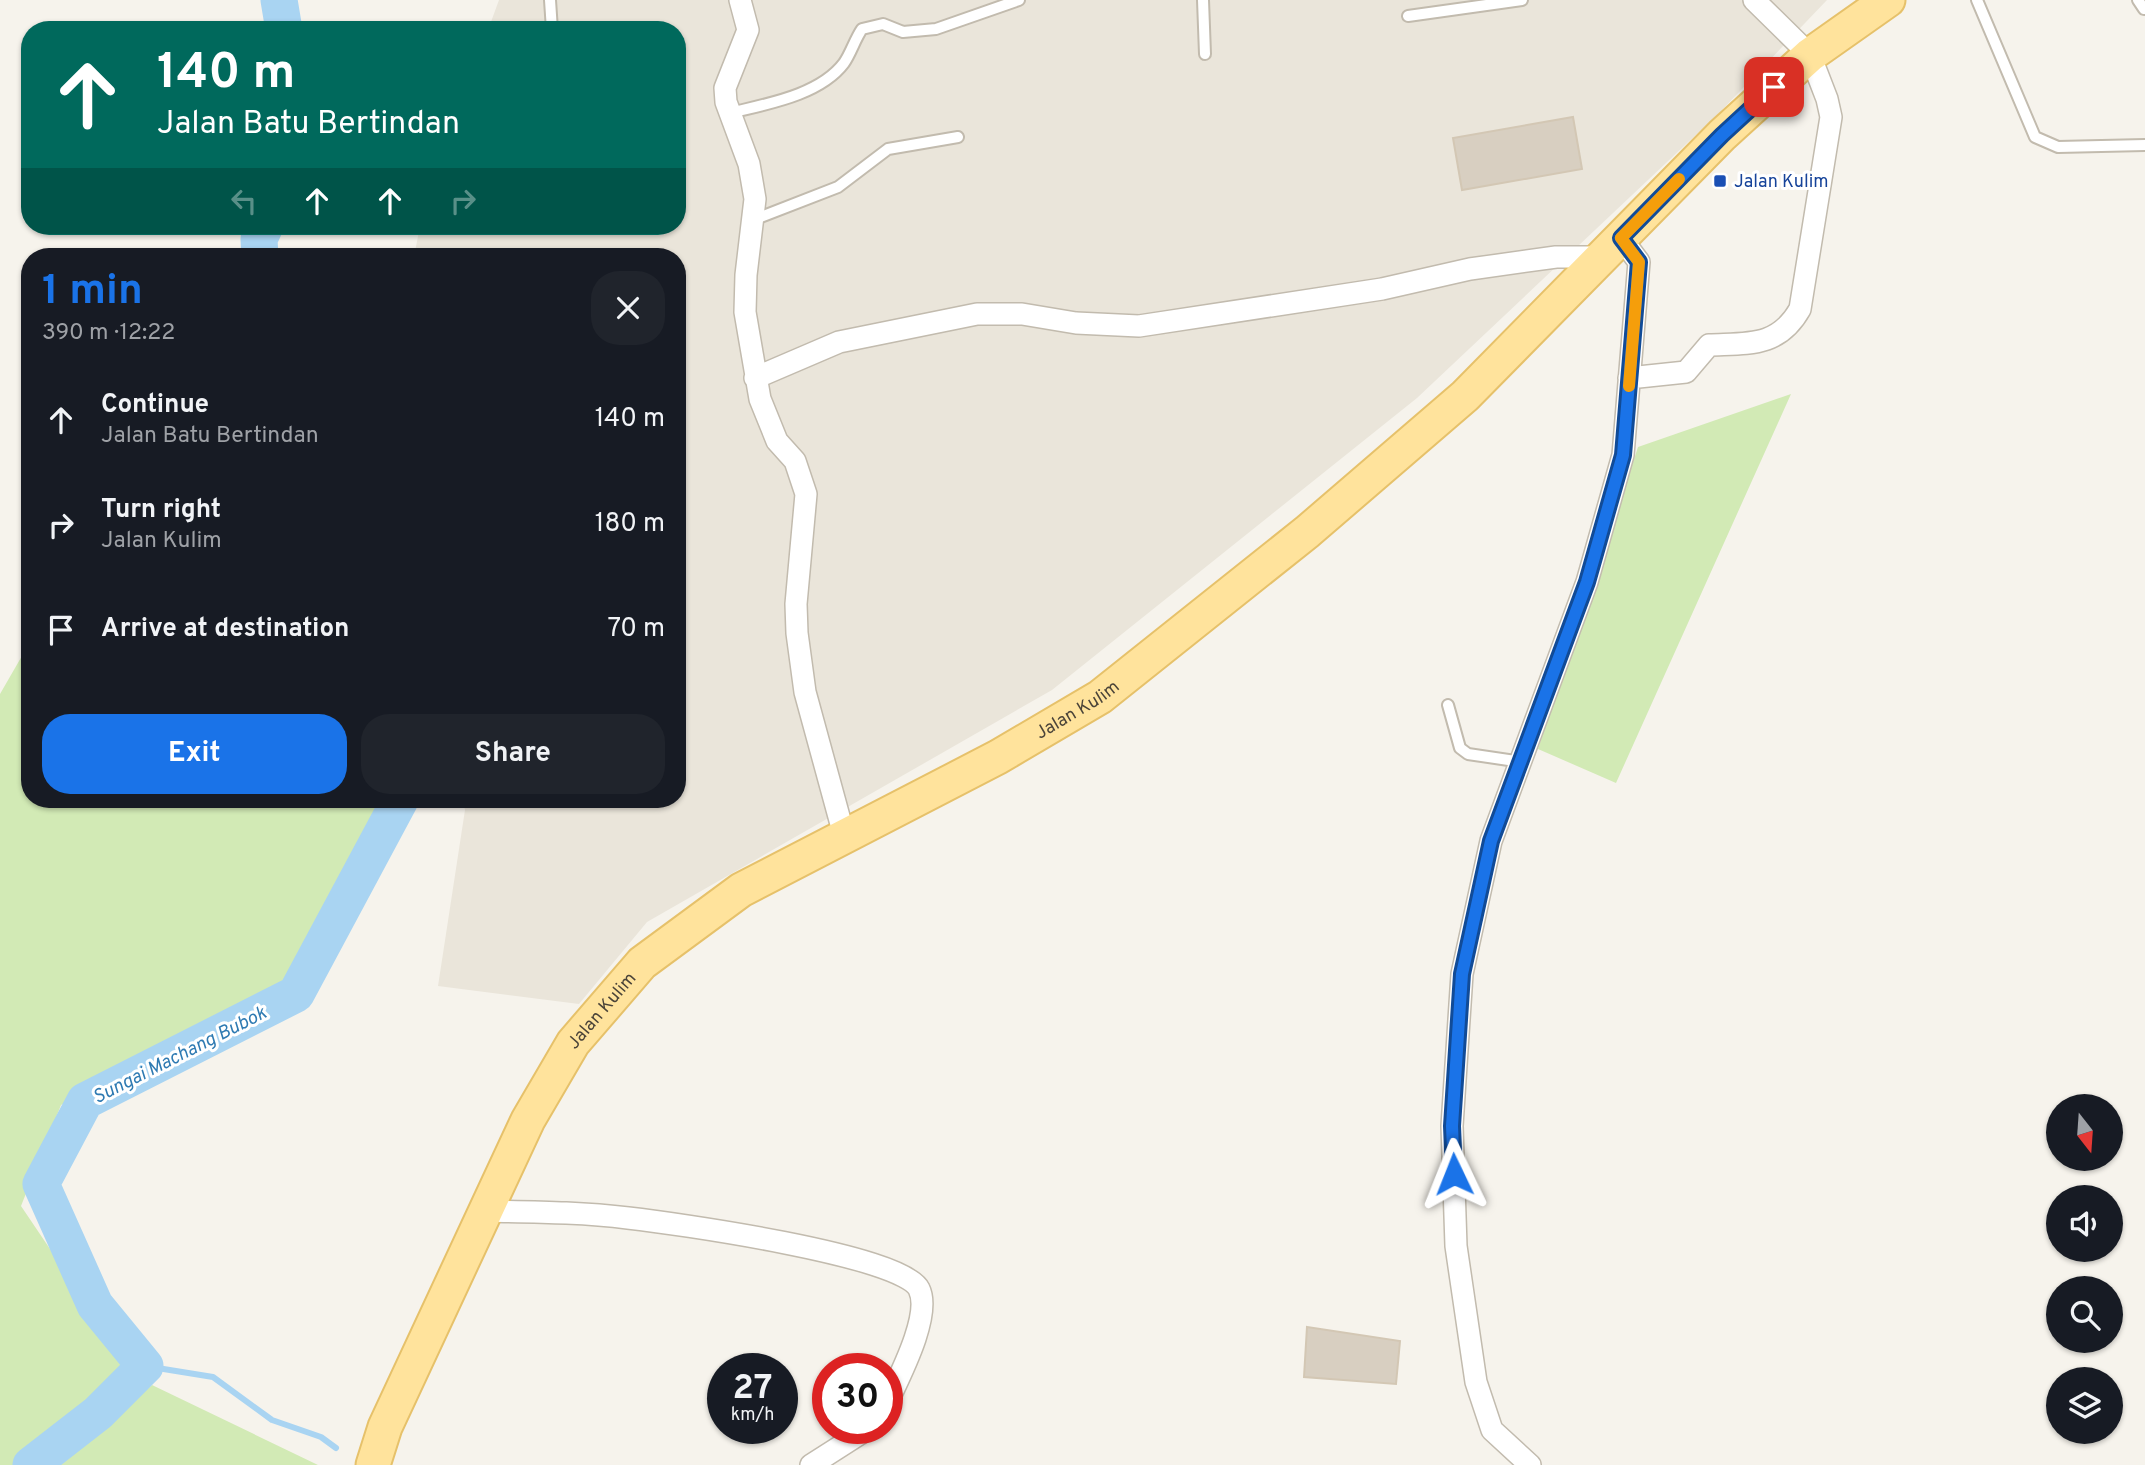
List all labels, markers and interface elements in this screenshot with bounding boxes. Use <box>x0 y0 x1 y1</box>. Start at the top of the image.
text: 140 m <box>157 44 296 106</box>
icon: ahead <box>42 49 133 140</box>
pin <box>1744 57 1804 117</box>
icon: arrive <box>1755 68 1793 106</box>
text: Jalan Batu Bertindan <box>157 105 460 145</box>
place label: Jalan Kulim <box>1734 171 1829 194</box>
marker: Jalan Kulim <box>1712 173 1728 189</box>
icon: left <box>225 182 263 220</box>
icon: ahead <box>298 182 336 220</box>
icon: ahead <box>371 182 409 220</box>
icon: right <box>444 182 482 220</box>
text: 1 min <box>42 266 143 319</box>
button: close <box>591 271 665 345</box>
text: 390 m · 12:22 <box>42 319 175 348</box>
text: Continue <box>101 389 209 422</box>
icon: ahead <box>42 401 80 439</box>
text: 140 m <box>595 403 665 436</box>
text: Jalan Batu Bertindan <box>101 422 319 451</box>
text: Turn right <box>101 494 221 527</box>
icon: right <box>42 506 80 544</box>
text: 180 m <box>595 508 665 541</box>
text: Jalan Kulim <box>101 527 222 556</box>
icon: arrive <box>42 611 80 649</box>
text: Arrive at destination <box>101 613 349 646</box>
text: 70 m <box>607 613 665 646</box>
street label: Jalan Kulim <box>1032 676 1125 745</box>
button: Exit <box>42 714 347 794</box>
button: Share <box>361 714 665 794</box>
street label: Jalan Kulim <box>563 968 642 1055</box>
water label: Sungai Machang Bubok <box>89 1001 271 1110</box>
north arrow <box>2046 1094 2123 1171</box>
map controls <box>2046 1094 2123 1444</box>
position arrow <box>1417 1137 1491 1211</box>
button: sound <box>2046 1185 2123 1262</box>
button: search <box>2046 1276 2123 1353</box>
speed limit sign: 30 <box>812 1353 903 1444</box>
text: 27 <box>733 1367 772 1411</box>
button: layers <box>2046 1367 2123 1444</box>
text: km/h <box>731 1404 774 1427</box>

